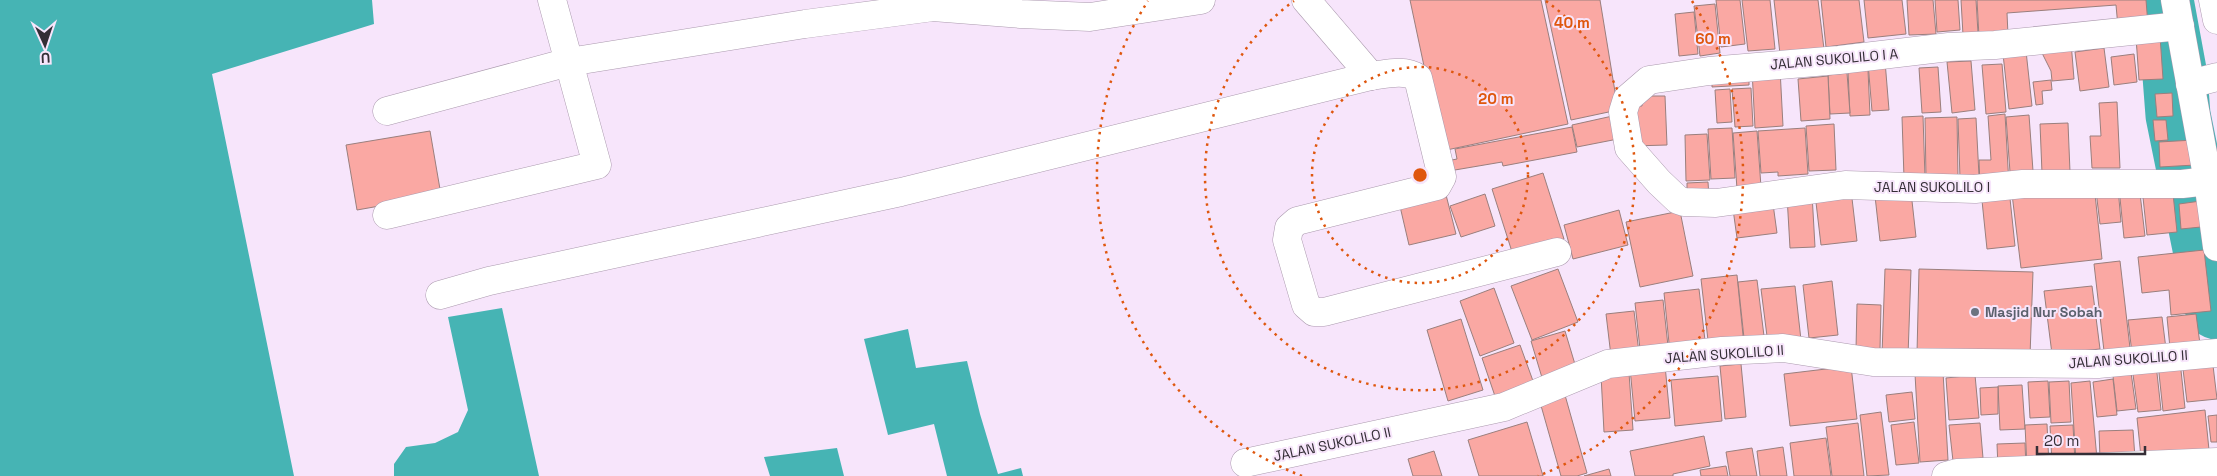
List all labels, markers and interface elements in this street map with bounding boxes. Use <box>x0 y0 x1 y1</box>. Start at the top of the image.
text: 40 m <box>1554 13 1590 32</box>
north arrow <box>20 20 70 70</box>
text: 60 m <box>1695 29 1731 48</box>
street label: JALAN SUKOLILO I A <box>1769 44 1899 74</box>
text: U <box>41 49 51 67</box>
text: 20 m <box>1478 89 1514 108</box>
centre of rings <box>1411 166 1429 184</box>
street label: JALAN SUKOLILO I <box>1874 178 1990 196</box>
place label: Masjid Nur Sobah <box>1985 303 2103 321</box>
marker: Masjid Nur Sobah <box>1969 306 1981 318</box>
street label: JALAN SUKOLILO II <box>1664 341 1784 367</box>
street label: JALAN SUKOLILO II <box>2068 346 2188 372</box>
street label: JALAN SUKOLILO II <box>1272 423 1392 465</box>
scale bar <box>2037 424 2144 456</box>
text: 20 m <box>2044 431 2079 450</box>

